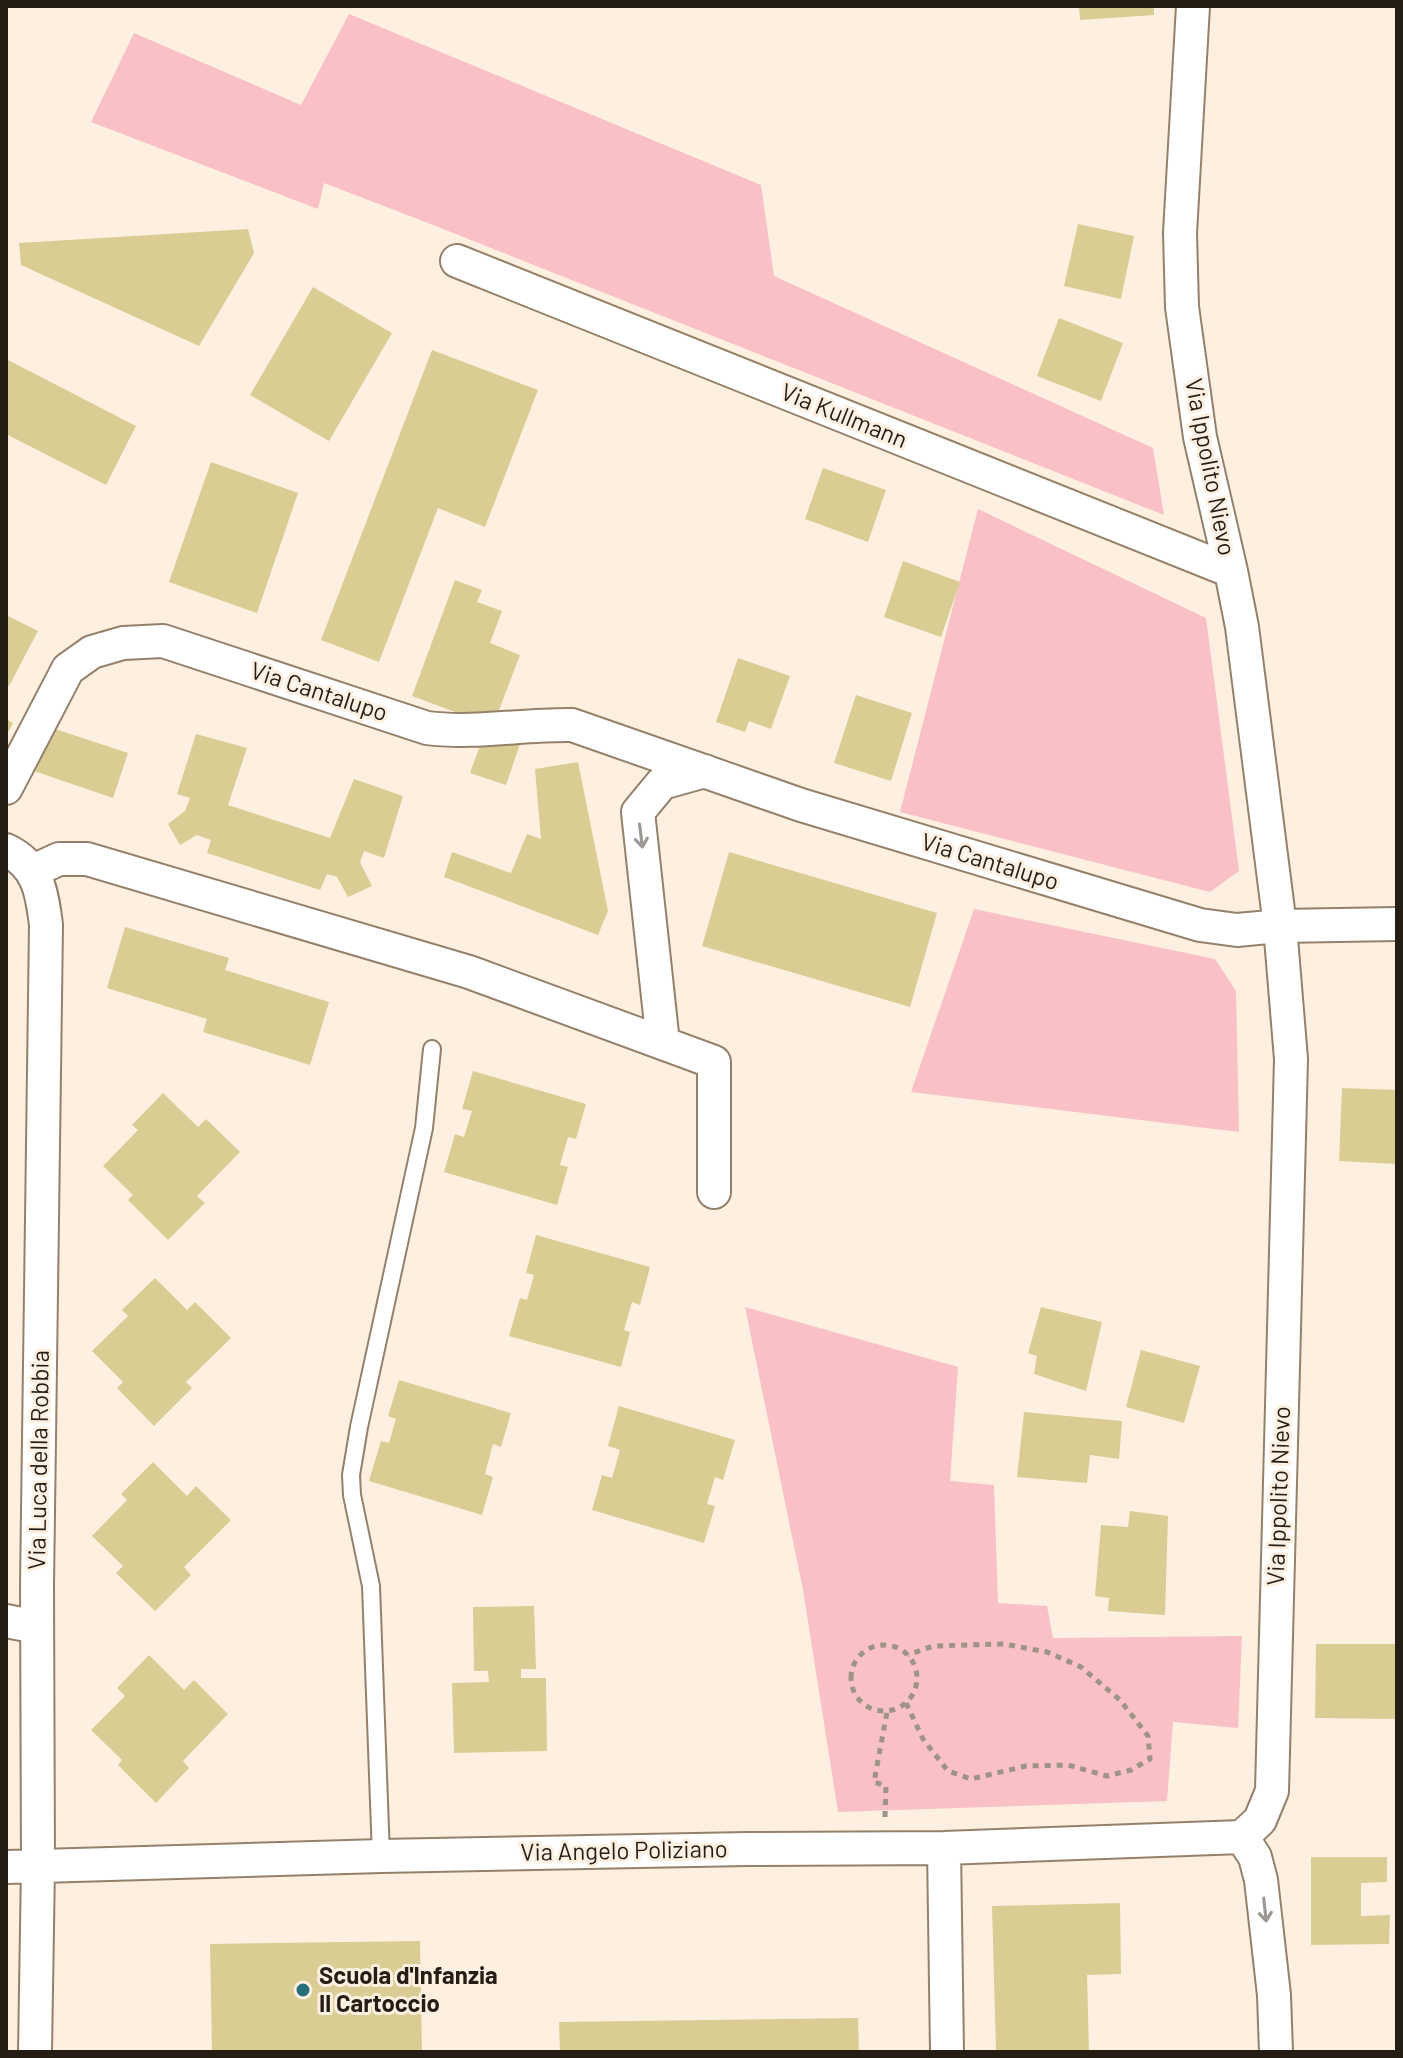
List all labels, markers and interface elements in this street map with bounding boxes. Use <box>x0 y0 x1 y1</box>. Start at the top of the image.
street label: Via Kullmann <box>777 376 912 453</box>
street label: Via Ippolito Nievo <box>1180 376 1243 558</box>
street label: Via Cantalupo <box>247 655 392 726</box>
one-way arrow <box>634 823 649 848</box>
street label: Via Cantalupo <box>918 826 1063 895</box>
street label: Via Luca della Robbia <box>21 1350 54 1570</box>
street label: Via Ippolito Nievo <box>1260 1406 1295 1586</box>
street label: Via Angelo Poliziano <box>520 1833 728 1866</box>
one-way arrow <box>1257 1896 1272 1923</box>
place label: Scuola d'Infanzia Il Cartoccio <box>319 1960 498 2017</box>
marker: Scuola d'Infanzia Il Cartoccio <box>294 1981 312 1999</box>

